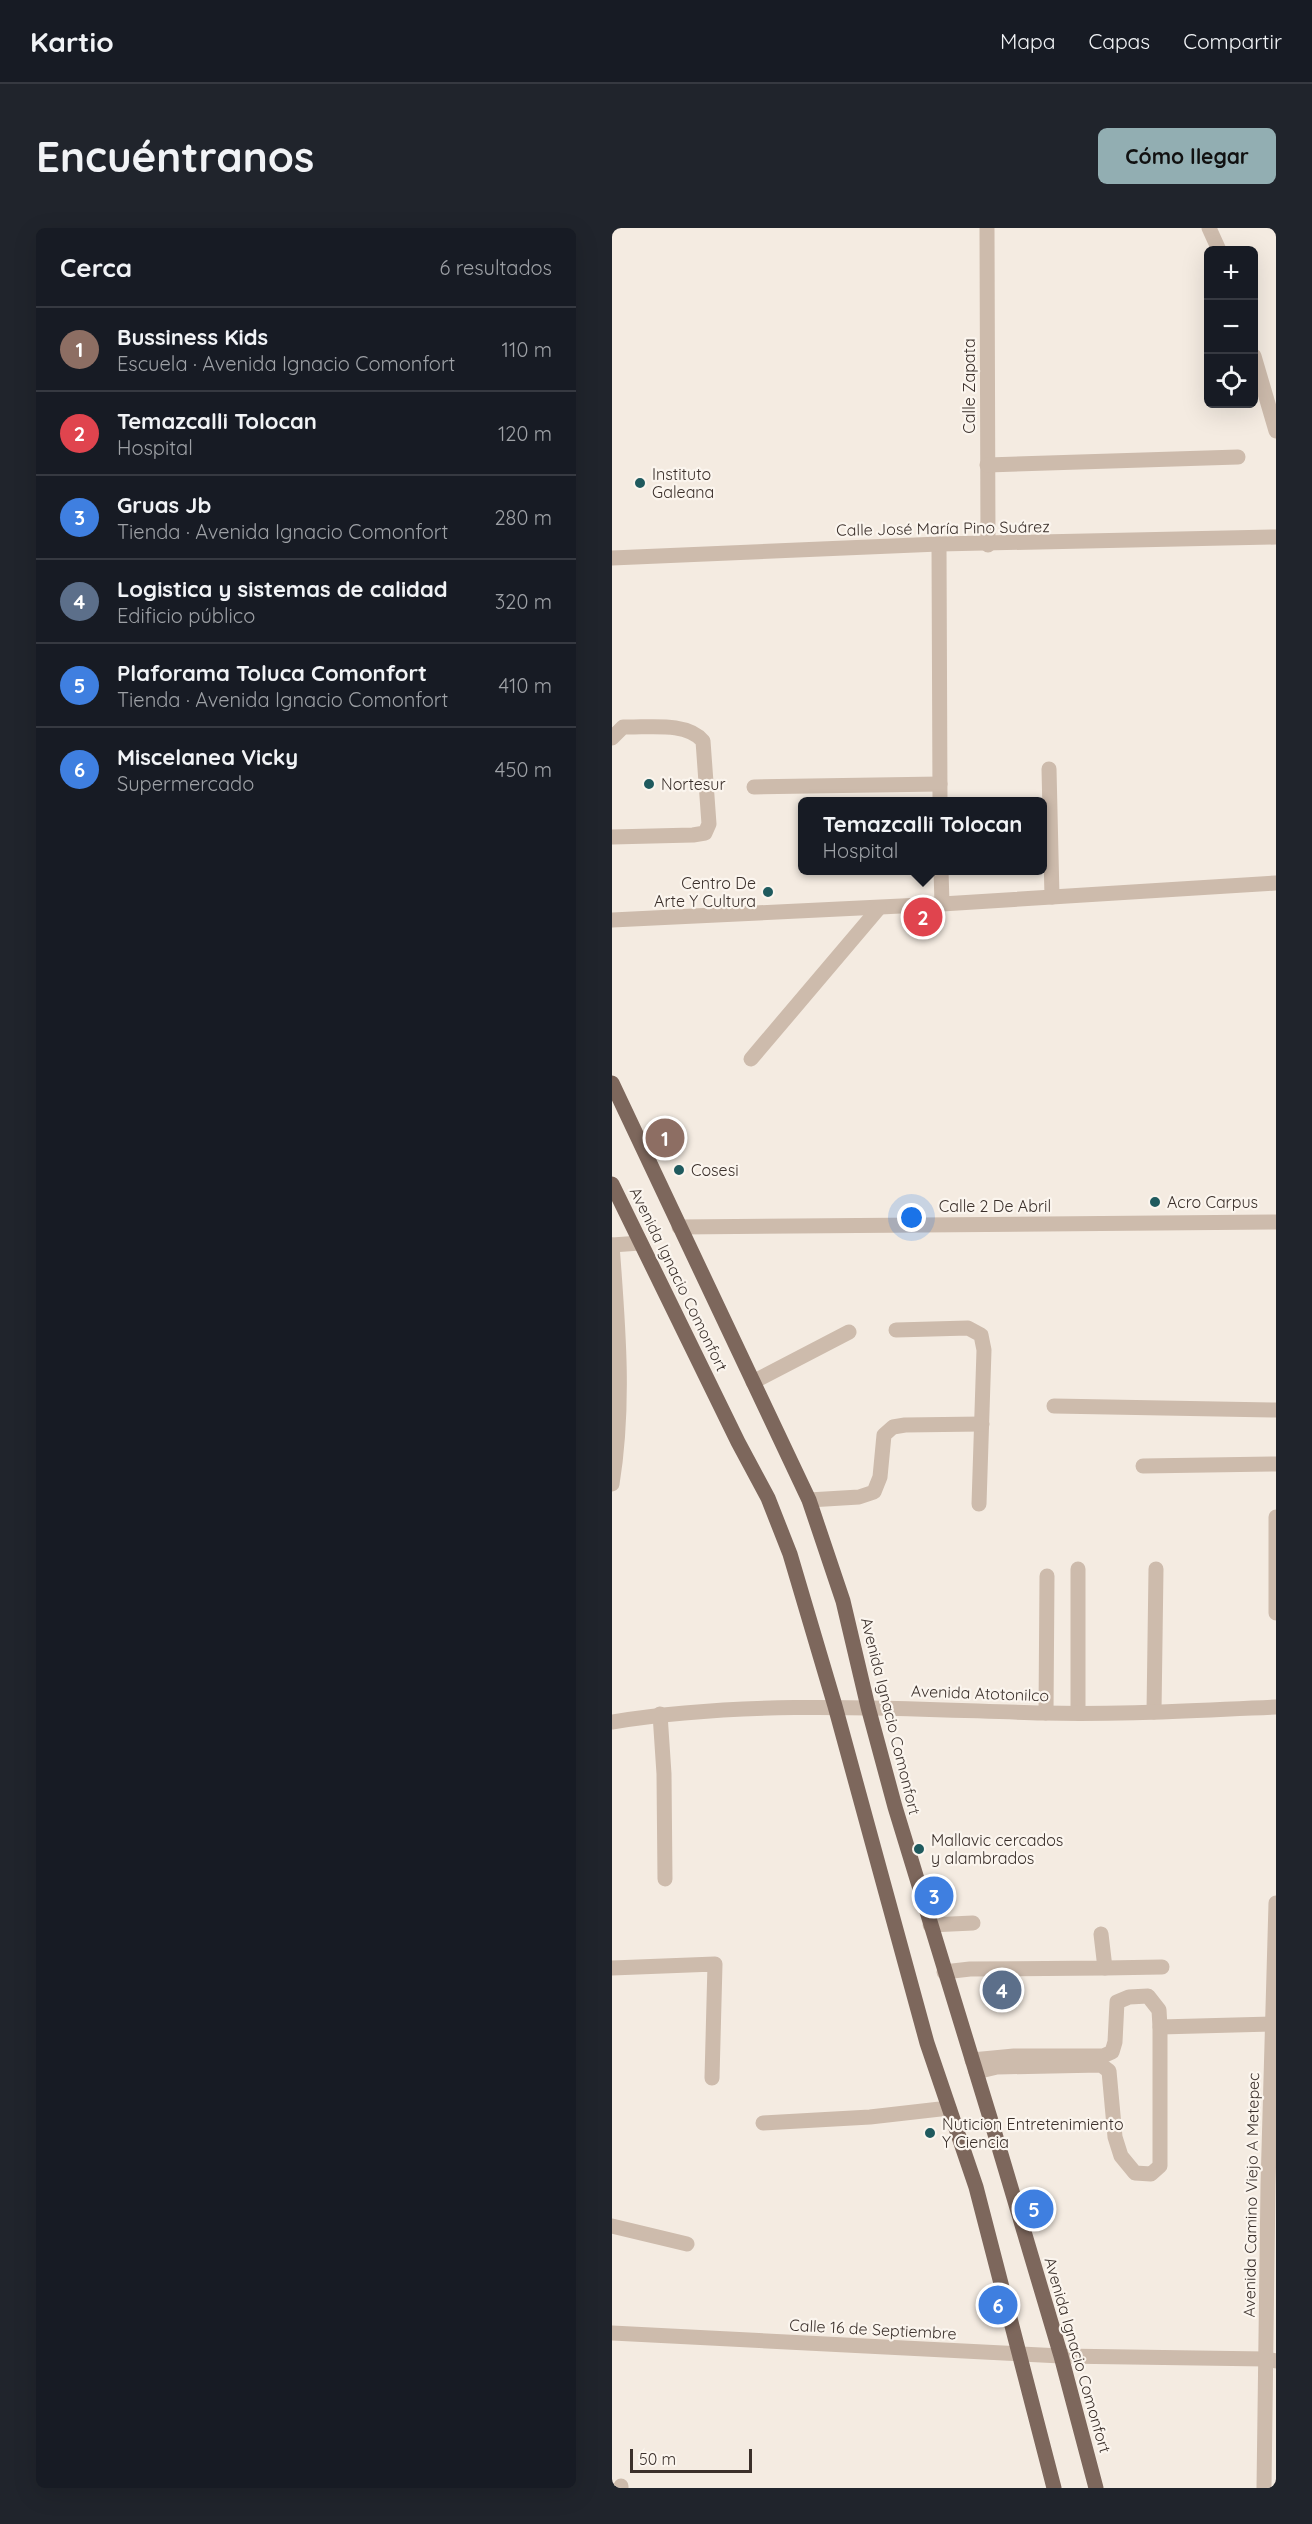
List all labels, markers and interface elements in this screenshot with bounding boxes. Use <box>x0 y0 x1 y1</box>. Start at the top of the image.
text: Kartio <box>30 24 114 59</box>
text: Mapa <box>1000 28 1055 54</box>
text: Capas <box>1088 28 1150 54</box>
text: Compartir <box>1183 28 1282 54</box>
button: Cómo llegar <box>1098 128 1276 184</box>
text: Encuéntranos <box>36 130 314 183</box>
map controls <box>1204 246 1258 408</box>
button: + <box>1204 246 1258 300</box>
text: Cerca <box>60 251 132 284</box>
text: 6 resultados <box>439 255 552 280</box>
button: − <box>1204 300 1258 354</box>
text: Bussiness Kids <box>117 323 268 351</box>
text: 1 <box>76 337 83 362</box>
text: 110 m <box>502 337 552 362</box>
street label: Calle Zapata <box>959 338 979 434</box>
text: Escuela · Avenida Ignacio Comonfort <box>117 351 455 376</box>
button: locate <box>1204 354 1258 408</box>
text: Temazcalli Tolocan <box>117 407 317 435</box>
text: 2 <box>74 421 85 446</box>
text: 120 m <box>498 421 552 446</box>
text: Hospital <box>117 435 193 460</box>
place label: Instituto Galeana <box>652 464 714 502</box>
marker: Instituto Galeana <box>633 476 647 490</box>
text: Gruas Jb <box>117 491 211 519</box>
text: 3 <box>74 505 85 530</box>
text: 280 m <box>495 505 552 530</box>
street label: Calle José María Pino Suárez <box>836 516 1050 540</box>
text: Tienda · Avenida Ignacio Comonfort <box>117 519 448 544</box>
text: Logistica y sistemas de calidad <box>117 575 448 603</box>
text: 4 <box>74 589 85 614</box>
text: 320 m <box>495 589 552 614</box>
text: Edificio público <box>117 603 255 628</box>
text: Plaforama Toluca Comonfort <box>117 659 427 687</box>
text: 5 <box>74 673 85 698</box>
text: 410 m <box>499 673 552 698</box>
text: Tienda · Avenida Ignacio Comonfort <box>117 687 448 712</box>
text: Miscelanea Vicky <box>117 743 298 771</box>
text: 6 <box>74 757 85 782</box>
text: 450 m <box>495 757 552 782</box>
text: Supermercado <box>117 771 254 796</box>
place label: Nortesur <box>661 774 726 794</box>
marker: Nortesur <box>642 777 656 791</box>
popup <box>798 797 1047 875</box>
text: Temazcalli Tolocan <box>823 810 1022 838</box>
text: Hospital <box>823 838 898 863</box>
place label: Centro De Arte Y Cultura <box>654 873 756 911</box>
marker: Centro De Arte Y Cultura <box>761 885 775 899</box>
pin: 2 <box>904 894 942 940</box>
pin: 1 <box>646 1116 684 1160</box>
place label: Cosesi <box>691 1160 739 1180</box>
marker: Cosesi <box>672 1163 686 1177</box>
street label: Avenida Ignacio Comonfort <box>626 1184 732 1374</box>
place label: Acro Carpus <box>1167 1192 1258 1212</box>
marker: Acro Carpus <box>1148 1195 1162 1209</box>
street label: Calle 2 De Abril <box>939 1196 1051 1216</box>
your location <box>897 1203 926 1232</box>
street label: Avenida Ignacio Comonfort <box>857 1615 925 1817</box>
street label: Avenida Atotonilco <box>911 1681 1049 1705</box>
place label: Mallavic cercados y alambrados <box>931 1830 1063 1868</box>
marker: Mallavic cercados y alambrados <box>912 1842 926 1856</box>
pin: 3 <box>914 1874 954 1918</box>
pin: 4 <box>982 1968 1022 2012</box>
street label: Avenida Camino Viejo A Metepec <box>1239 2072 1263 2318</box>
place label: Nuticion Entretenimiento Y Ciencia <box>942 2114 1124 2152</box>
marker: Nuticion Entretenimiento Y Ciencia <box>923 2126 937 2140</box>
pin: 5 <box>1014 2186 1054 2232</box>
street label: Avenida Ignacio Comonfort <box>1040 2255 1116 2455</box>
pin: 6 <box>978 2282 1018 2328</box>
street label: Calle 16 de Septiembre <box>789 2315 957 2343</box>
scale bar <box>630 2446 752 2474</box>
text: 50 m <box>639 2449 676 2469</box>

